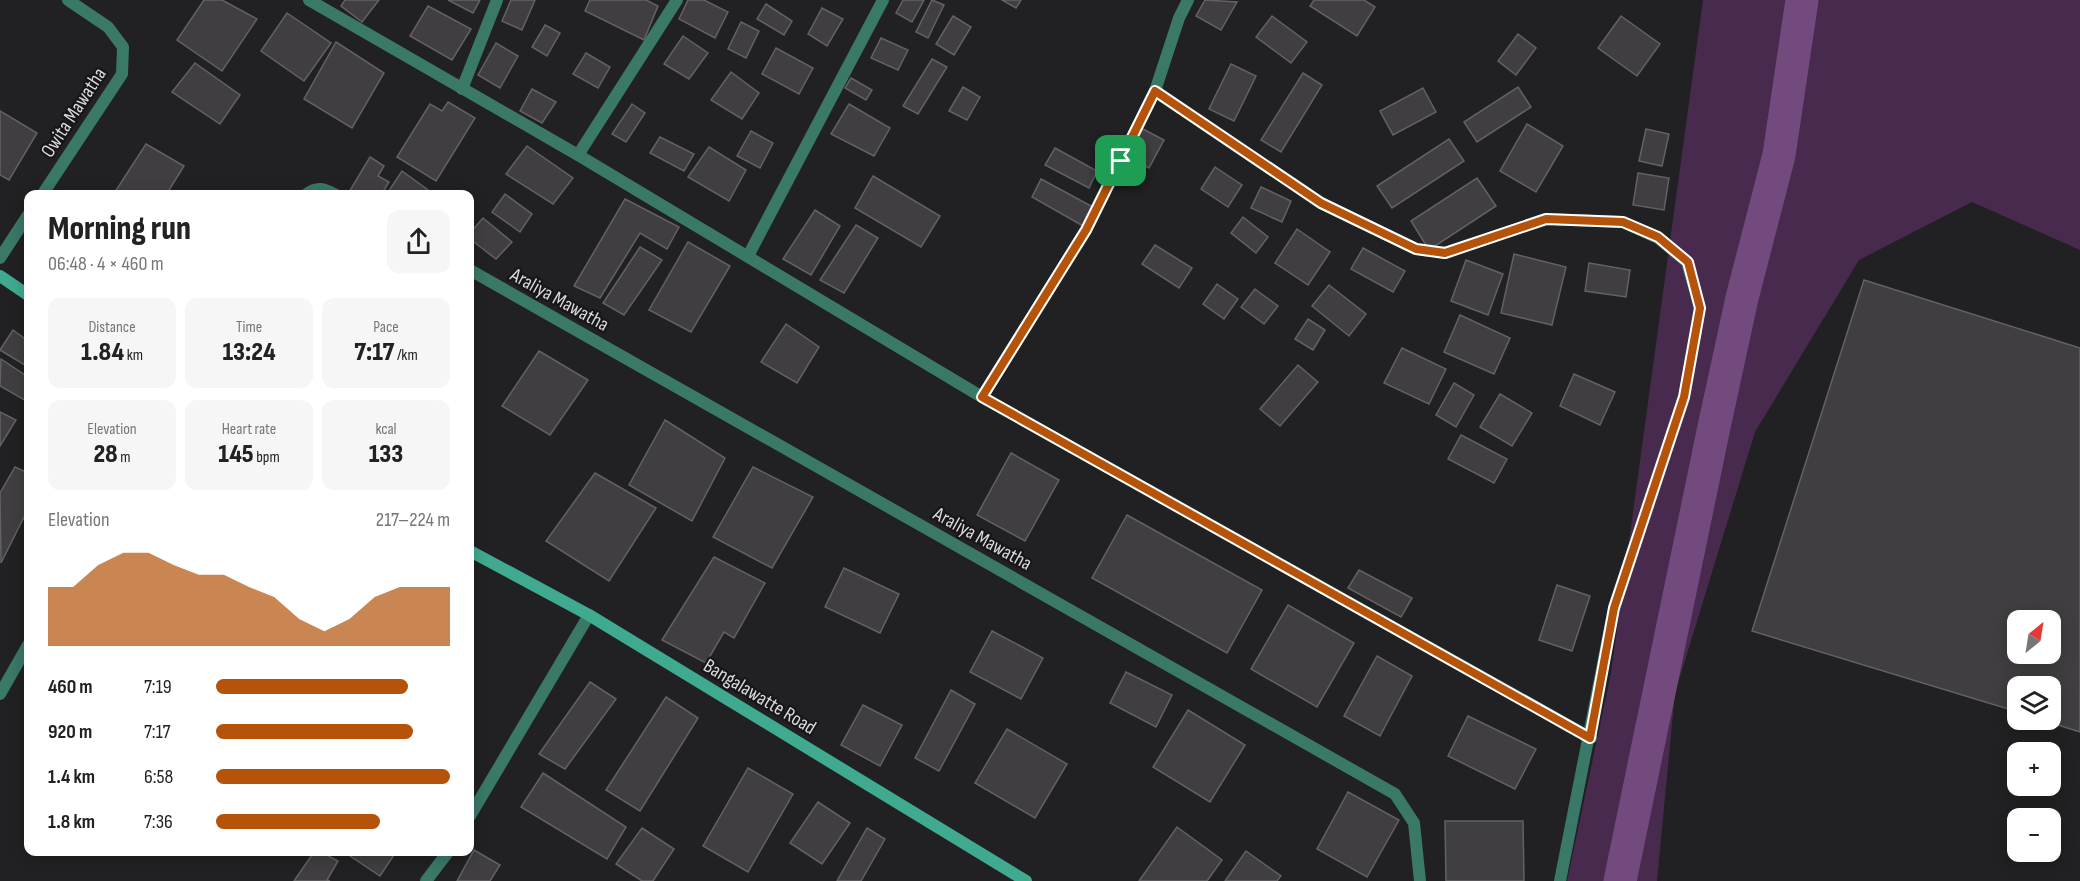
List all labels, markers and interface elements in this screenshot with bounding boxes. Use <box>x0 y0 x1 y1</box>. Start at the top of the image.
street label: Owita Mawatha <box>36 63 112 162</box>
pin <box>1095 135 1146 186</box>
icon: arrive <box>1104 144 1137 177</box>
text: Morning run <box>48 209 191 249</box>
button: share <box>387 210 450 273</box>
text: 06:48 · 4 × 460 m <box>48 252 164 276</box>
street label: Araliya Mawatha <box>505 263 613 337</box>
text: Distance <box>88 318 136 337</box>
text: Time <box>236 318 262 337</box>
text: Pace <box>373 318 399 337</box>
text: 1.84 <box>81 337 124 368</box>
text: 13:24 <box>222 337 276 368</box>
text: 7:17 <box>354 337 394 368</box>
text: km <box>124 346 143 365</box>
text: /km <box>394 346 418 365</box>
text: Elevation <box>87 420 137 439</box>
text: Heart rate <box>222 420 276 439</box>
text: kcal <box>375 420 397 439</box>
text: 28 <box>93 439 118 470</box>
text: 145 <box>218 439 254 470</box>
text: 133 <box>369 439 403 470</box>
text: m <box>118 448 131 467</box>
text: bpm <box>254 448 280 467</box>
street label: Araliya Mawatha <box>928 502 1036 576</box>
text: Elevation <box>48 508 110 532</box>
text: 217–224 m <box>376 508 450 532</box>
north arrow <box>2007 610 2061 664</box>
map controls <box>2007 610 2061 862</box>
street label: Bangalawatte Road <box>699 654 820 740</box>
text: 460 m <box>48 675 93 699</box>
text: 7:19 <box>144 675 172 699</box>
button: layers <box>2007 676 2061 730</box>
text: 920 m <box>48 720 92 744</box>
text: 7:17 <box>144 720 171 744</box>
button: + <box>2007 742 2061 796</box>
text: 1.4 km <box>48 765 95 789</box>
text: 6:58 <box>144 765 173 789</box>
button: − <box>2007 808 2061 862</box>
text: 1.8 km <box>48 810 95 834</box>
text: 7:36 <box>144 810 173 834</box>

